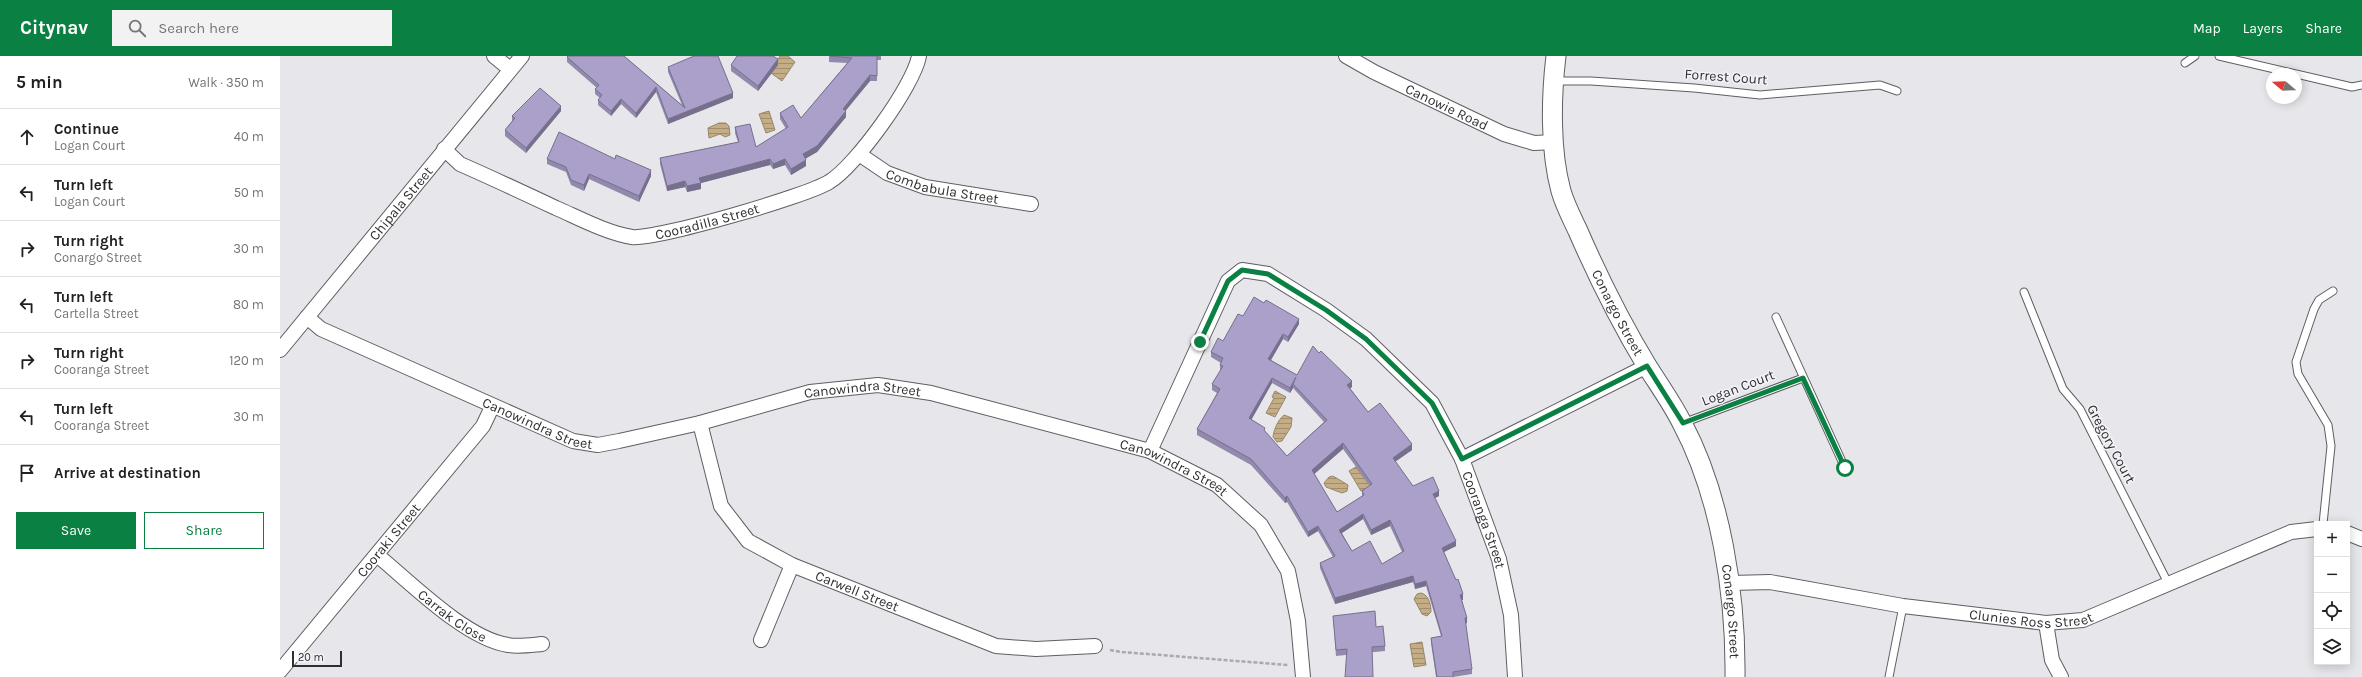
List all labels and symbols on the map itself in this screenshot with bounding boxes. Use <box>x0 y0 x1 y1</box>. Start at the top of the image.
street label: Forrest Court <box>1684 66 1768 88</box>
north arrow <box>2266 68 2302 104</box>
street label: Canowie Road <box>1403 80 1491 134</box>
street label: Chipala Street <box>365 163 436 244</box>
street label: Combabula Street <box>883 165 1000 207</box>
street label: Cooradilla Street <box>654 200 761 243</box>
street label: Conargo Street <box>1588 267 1647 358</box>
route end <box>1191 333 1209 351</box>
street label: Logan Court <box>1699 366 1777 410</box>
street label: Canowindra Street <box>802 376 922 402</box>
street label: Canowindra Street <box>480 393 594 453</box>
street label: Gregory Court <box>2083 402 2139 486</box>
street label: Canowindra Street <box>1118 435 1232 500</box>
route start <box>1836 459 1854 477</box>
street label: Cooranga Street <box>1459 469 1509 570</box>
street label: Cooraki Street <box>353 500 424 580</box>
street label: Conargo Street <box>1718 563 1743 659</box>
street label: Carwell Street <box>813 567 901 615</box>
street label: Carrak Close <box>415 586 489 646</box>
street label: Clunies Ross Street <box>1968 605 2095 632</box>
scale bar <box>292 649 342 668</box>

